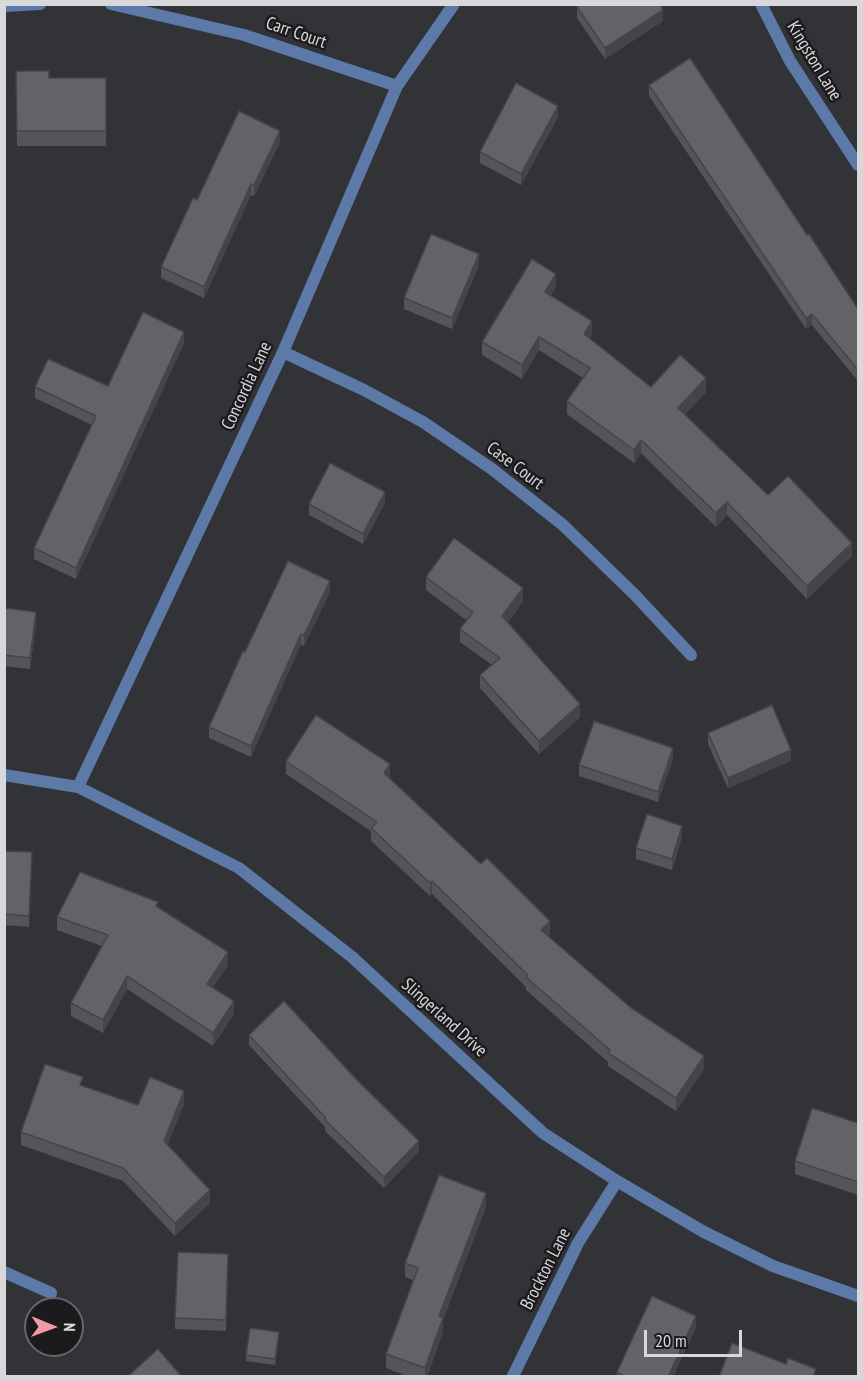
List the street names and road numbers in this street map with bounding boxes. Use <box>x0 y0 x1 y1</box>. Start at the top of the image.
street label: Carr Court <box>263 13 329 53</box>
street label: Kingston Lane <box>782 17 846 105</box>
street label: Concordia Lane <box>217 339 277 433</box>
street label: Case Court <box>482 437 548 495</box>
street label: Slingerland Drive <box>397 974 491 1062</box>
street label: Brockton Lane <box>516 1225 576 1313</box>

